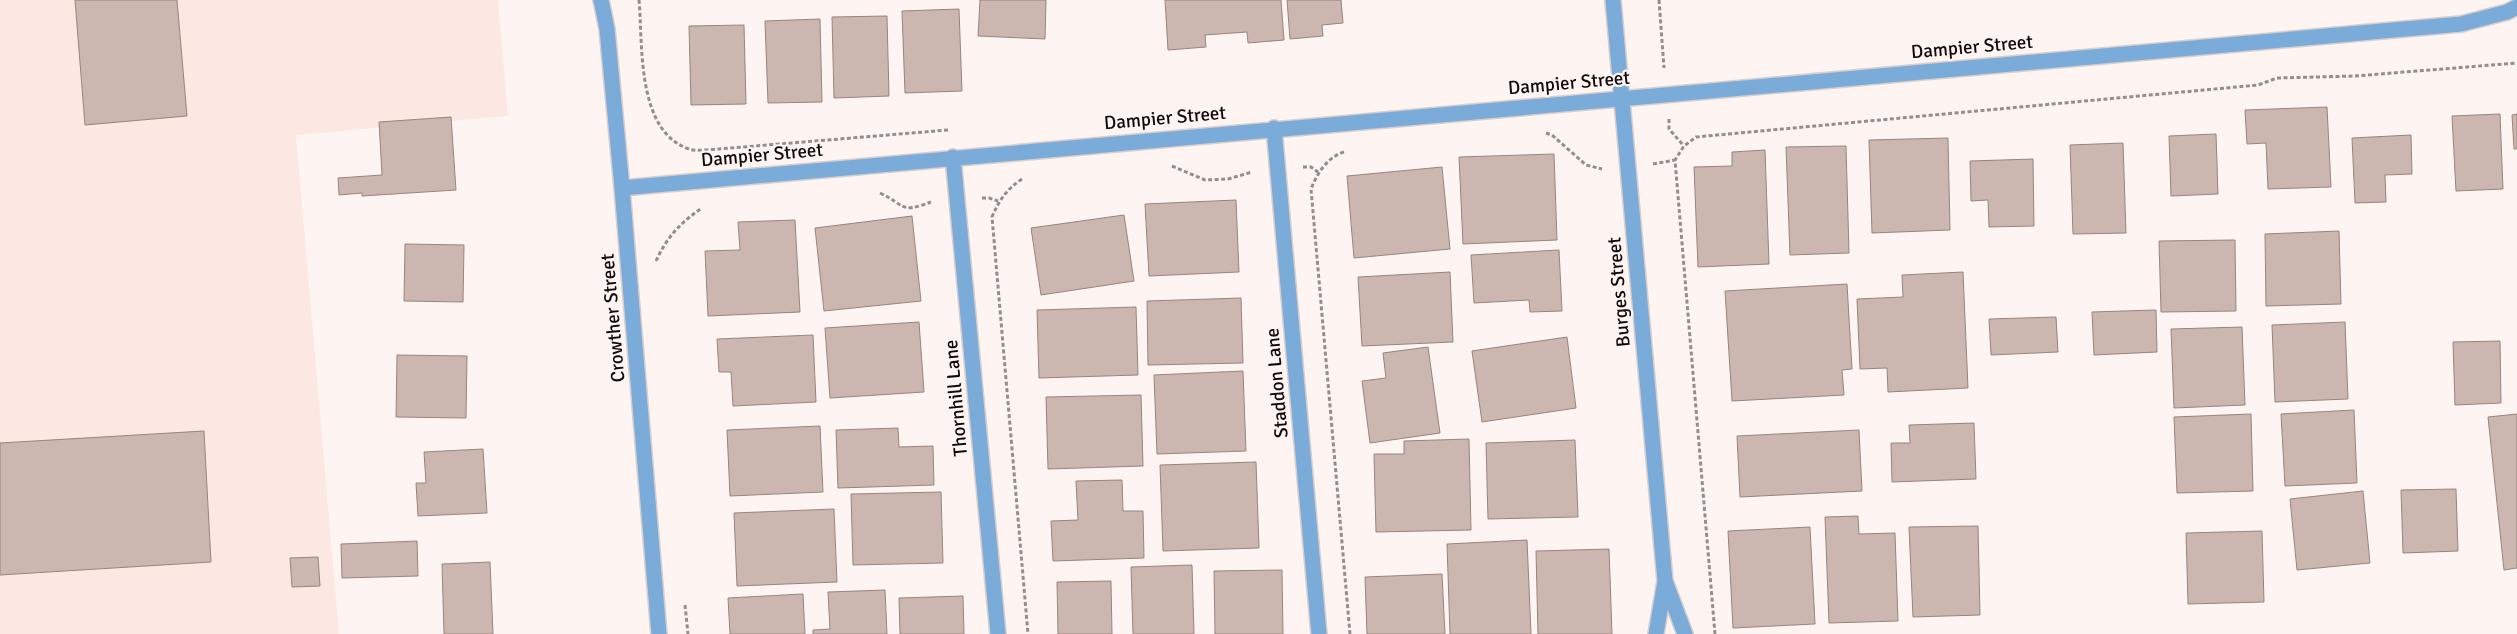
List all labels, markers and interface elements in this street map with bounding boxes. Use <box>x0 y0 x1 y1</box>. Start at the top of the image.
street label: Dampier Street <box>1910 30 2034 64</box>
street label: Dampier Street <box>1507 66 1631 100</box>
street label: Dampier Street <box>1103 101 1227 135</box>
street label: Dampier Street <box>700 138 824 172</box>
street label: Burges Street <box>1602 236 1636 348</box>
street label: Crowther Street <box>595 252 631 383</box>
street label: Staddon Lane <box>1260 327 1294 439</box>
street label: Thornhill Lane <box>939 339 973 457</box>

